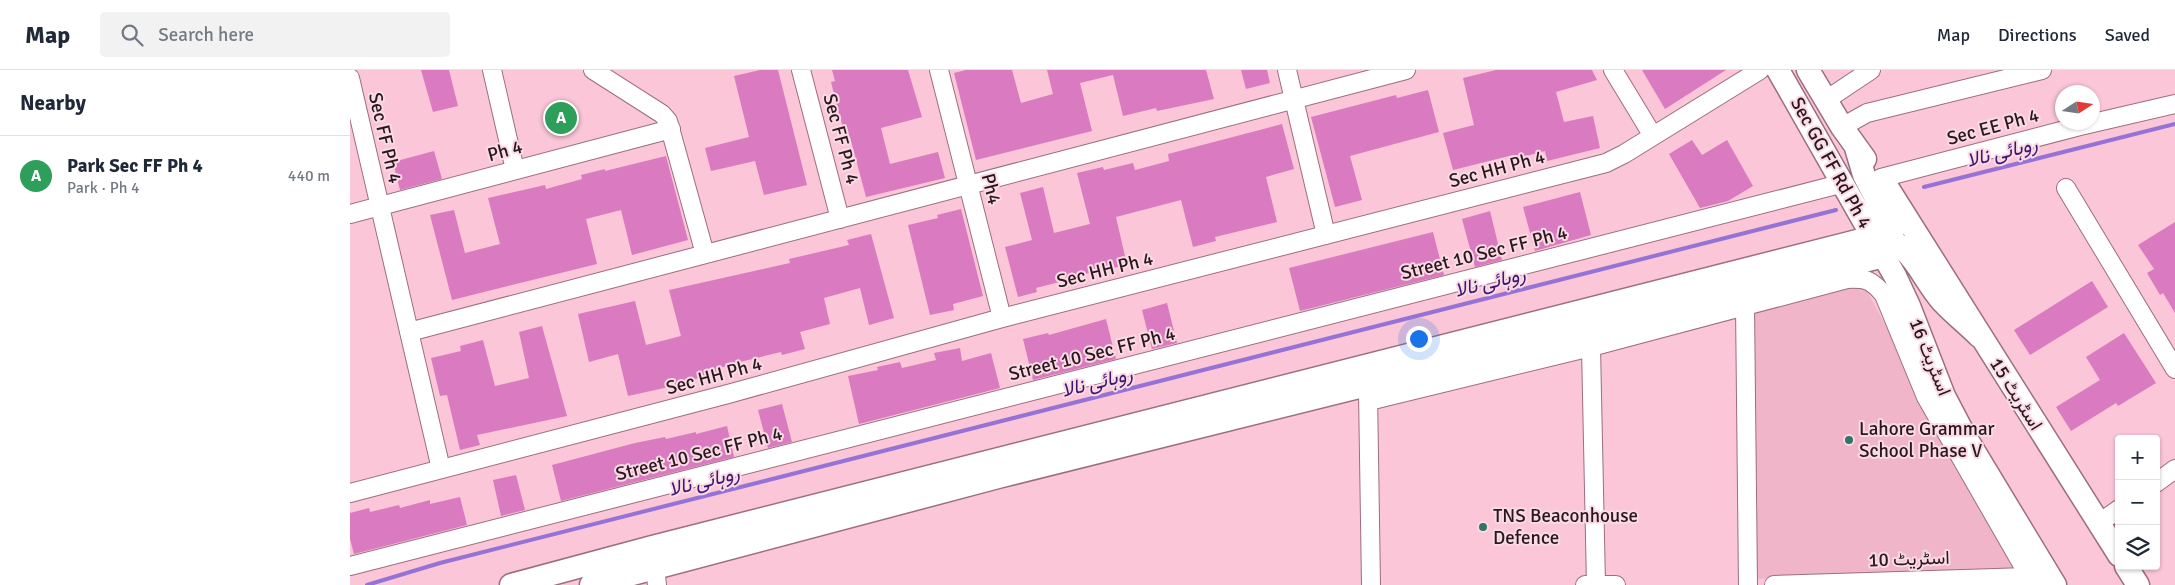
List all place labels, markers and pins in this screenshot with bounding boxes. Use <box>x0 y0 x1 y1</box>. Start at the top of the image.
pin: A <box>545 99 577 137</box>
place label: Lahore Grammar School Phase V <box>1859 417 1995 463</box>
marker: Lahore Grammar School Phase V <box>1843 434 1855 446</box>
place label: TNS Beaconhouse Defence <box>1493 504 1638 550</box>
marker: TNS Beaconhouse Defence <box>1477 521 1489 533</box>

